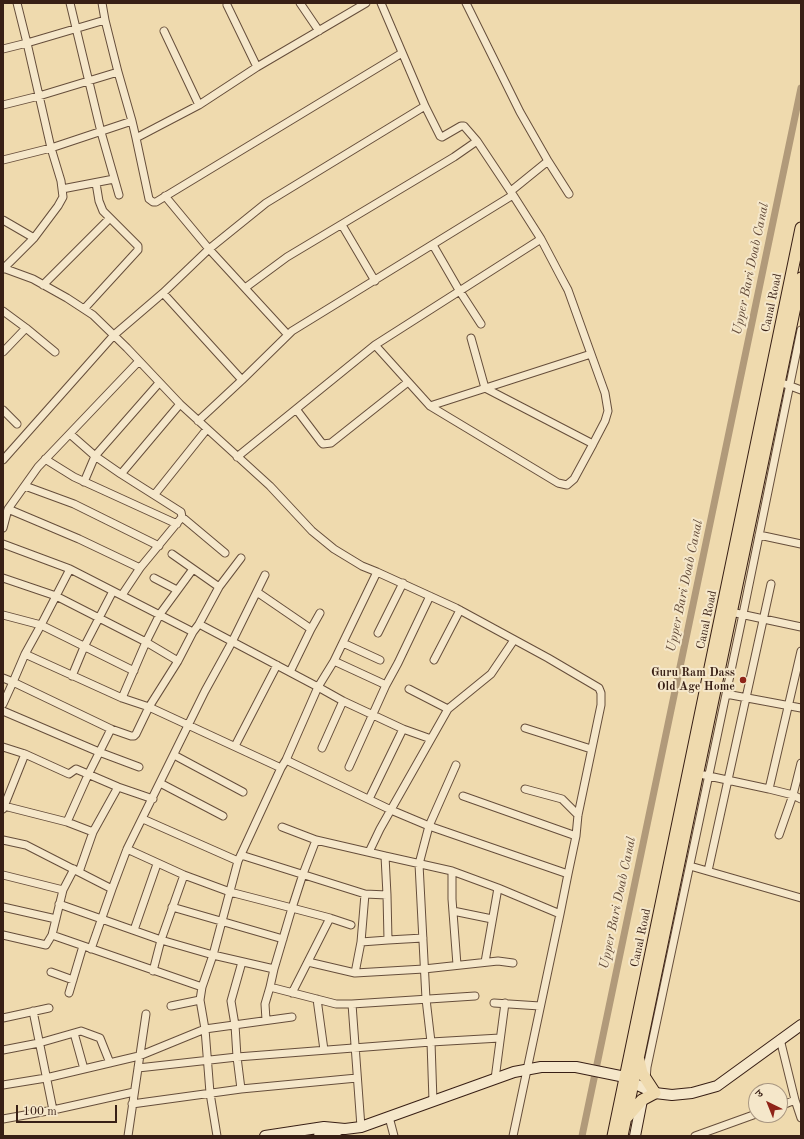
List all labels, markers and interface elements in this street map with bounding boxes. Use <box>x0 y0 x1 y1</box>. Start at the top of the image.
water label: Upper Bari Doab Canal <box>729 201 773 337</box>
street label: Canal Road <box>759 272 785 334</box>
water label: Upper Bari Doab Canal <box>663 518 707 654</box>
street label: Canal Road <box>694 589 720 651</box>
place label: Guru Ram Dass Old Age Home <box>651 666 735 694</box>
marker: Guru Ram Dass Old Age Home <box>738 675 748 685</box>
water label: Upper Bari Doab Canal <box>596 835 640 971</box>
street label: Canal Road <box>628 907 654 969</box>
north arrow <box>748 1083 788 1123</box>
text: उ <box>754 1089 766 1101</box>
scale bar <box>18 1097 119 1123</box>
text: 100 m <box>23 1106 57 1118</box>

